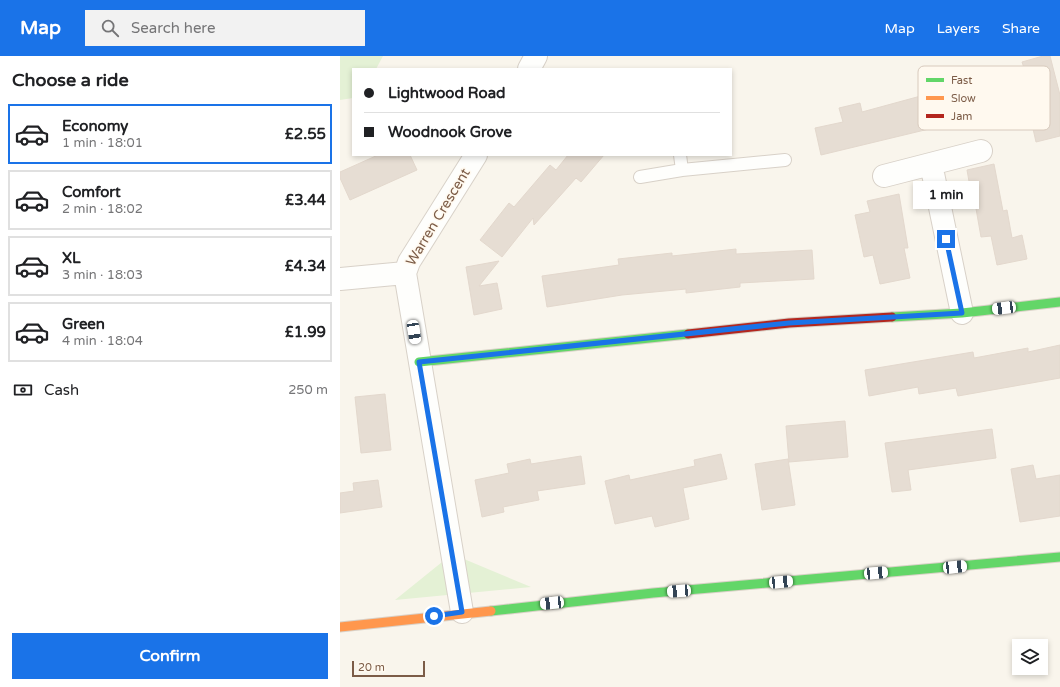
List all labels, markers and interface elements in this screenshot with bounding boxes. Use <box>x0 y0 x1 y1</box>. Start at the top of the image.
search box <box>85 10 365 46</box>
text: Map <box>20 17 61 39</box>
icon: search <box>99 17 121 39</box>
text: Search here <box>131 19 215 37</box>
text: Map <box>885 20 915 37</box>
text: Layers <box>937 20 980 37</box>
text: Share <box>1002 20 1040 37</box>
legend <box>918 66 1050 130</box>
text: Choose a ride <box>12 69 129 91</box>
text: Fast <box>951 74 972 87</box>
text: Lightwood Road <box>388 84 506 102</box>
text: Slow <box>951 92 976 105</box>
text: Jam <box>951 110 972 123</box>
icon: car <box>14 116 50 152</box>
text: Economy <box>62 117 128 135</box>
text: Woodnook Grove <box>388 123 512 141</box>
text: £2.55 <box>285 125 326 143</box>
text: 1 min · 18:01 <box>62 135 143 151</box>
street label: Warren Crescent <box>402 165 474 269</box>
callout: 1 min <box>913 181 979 209</box>
icon: car <box>14 182 50 218</box>
text: Comfort <box>62 183 121 201</box>
text: 1 min <box>929 187 963 203</box>
text: £3.44 <box>285 191 326 209</box>
text: 2 min · 18:02 <box>62 201 143 217</box>
route end <box>937 230 955 248</box>
icon: car <box>14 248 50 284</box>
text: XL <box>62 249 81 267</box>
text: £4.34 <box>285 257 326 275</box>
text: 3 min · 18:03 <box>62 267 143 283</box>
car <box>991 301 1017 315</box>
icon: car <box>14 314 50 350</box>
text: Green <box>62 315 105 333</box>
car <box>406 319 422 345</box>
text: £1.99 <box>285 323 326 341</box>
text: 4 min · 18:04 <box>62 333 143 349</box>
icon: cash <box>12 379 34 401</box>
text: Cash <box>44 381 79 399</box>
text: 250 m <box>288 382 328 398</box>
car <box>942 560 968 574</box>
car <box>864 566 888 580</box>
car <box>769 575 793 589</box>
car <box>667 584 691 598</box>
car <box>539 596 565 610</box>
route start <box>425 607 443 625</box>
button: Confirm <box>12 633 328 679</box>
map controls <box>1012 639 1048 675</box>
button: layers <box>1012 639 1048 675</box>
scale bar <box>352 659 425 678</box>
text: 20 m <box>358 661 385 674</box>

